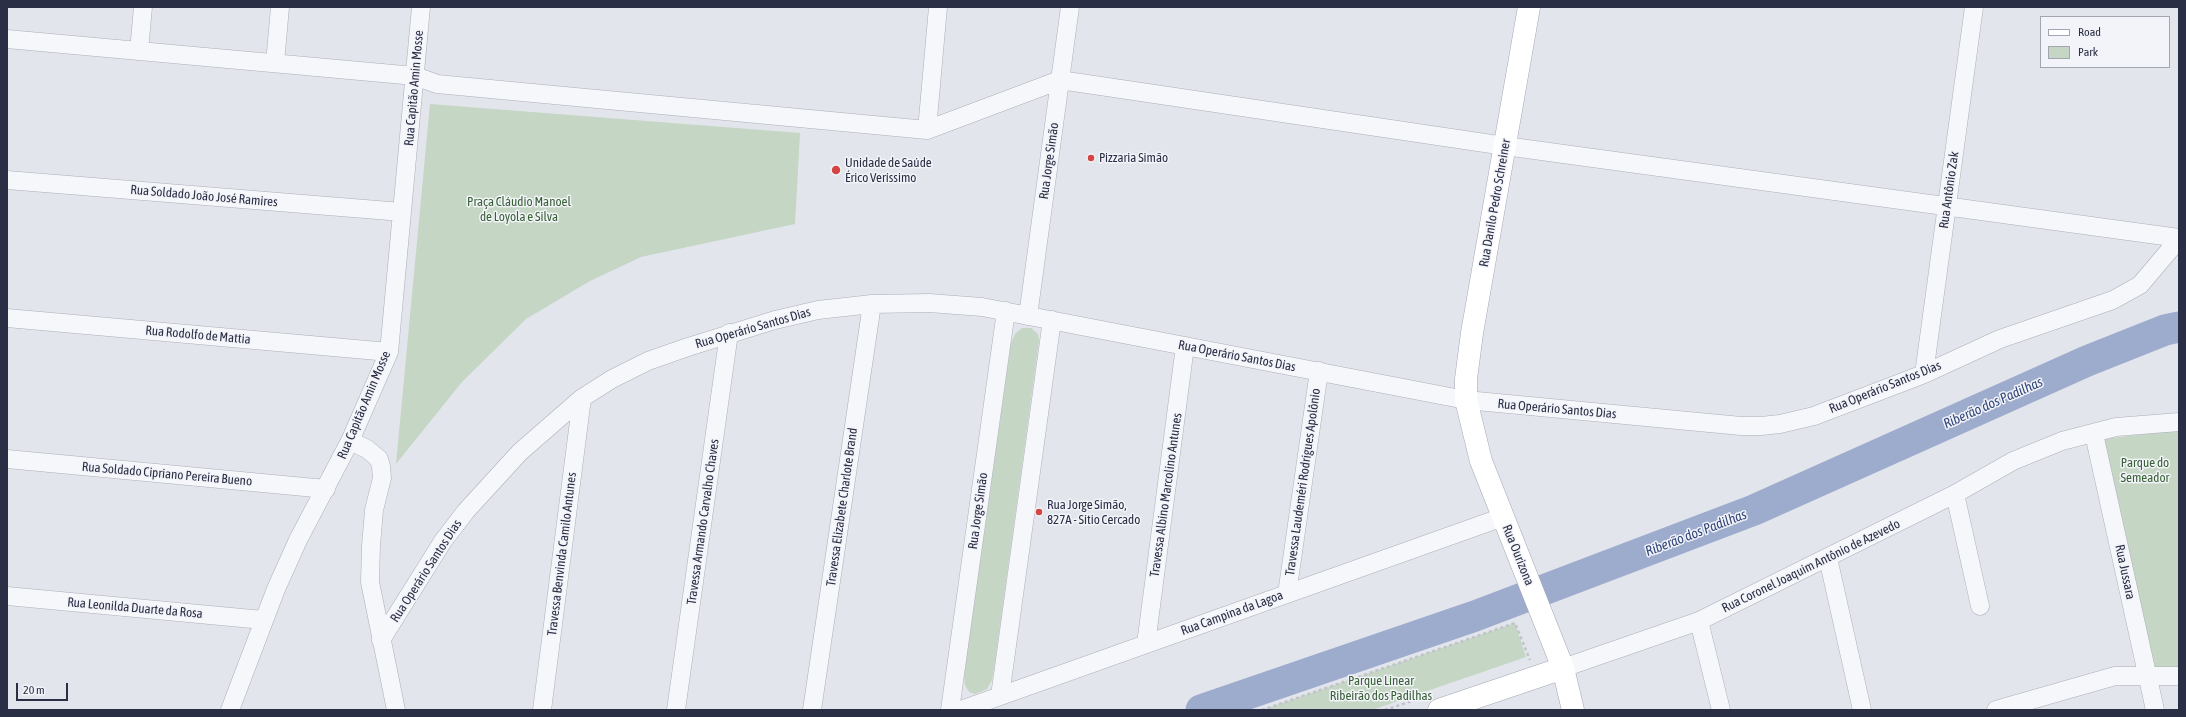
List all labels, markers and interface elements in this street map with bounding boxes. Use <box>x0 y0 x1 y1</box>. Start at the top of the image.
legend <box>2040 16 2170 68</box>
text: Road <box>2078 25 2101 39</box>
street label: Rua Capitão Amin Mosse <box>401 30 427 146</box>
text: Park <box>2078 45 2098 59</box>
street label: Rua Jorge Simão <box>1036 122 1062 200</box>
street label: Rua Danilo Pedro Schreiner <box>1476 138 1514 268</box>
place label: Pizzaria Simão <box>1099 150 1168 166</box>
street label: Rua Antônio Zak <box>1936 150 1962 230</box>
marker: Pizzaria Simão <box>1086 153 1096 163</box>
place label: Unidade de Saúde Érico Veríssimo <box>845 155 932 186</box>
marker: Unidade de Saúde Érico Veríssimo <box>830 164 842 176</box>
street label: Rua Soldado João José Ramires <box>130 182 278 210</box>
park label: Praça Cláudio Manoel de Loyola e Silva <box>467 194 571 225</box>
street label: Rua Operário Santos Dias <box>693 304 813 352</box>
street label: Rua Rodolfo de Mattia <box>145 323 251 347</box>
street label: Rua Operário Santos Dias <box>1177 337 1297 375</box>
street label: Rua Capitão Amin Mosse <box>334 349 394 461</box>
street label: Rua Operário Santos Dias <box>1827 357 1943 417</box>
water label: Riberão dos Padilhas <box>1941 374 2045 432</box>
street label: Travessa Laudeméri Rodrigues Apolônio <box>1282 387 1324 577</box>
street label: Rua Operário Santos Dias <box>1497 396 1617 422</box>
street label: Travessa Albino Marcolino Antunes <box>1147 412 1185 578</box>
street label: Travessa Elizabete Charlote Brand <box>823 427 861 587</box>
street label: Travessa Armando Carvalho Chaves <box>684 438 722 606</box>
park label: Parque do Semeador <box>2121 455 2169 486</box>
street label: Rua Soldado Cipriano Pereira Bueno <box>81 459 253 489</box>
street label: Travessa Benvinda Camilo Antunes <box>544 471 580 637</box>
street label: Rua Jorge Simão <box>965 472 991 550</box>
place label: Rua Jorge Simão, 827A - Sítio Cercado <box>1047 497 1140 528</box>
water label: Riberão dos Padilhas <box>1643 506 1749 560</box>
marker: Rua Jorge Simão, 827A - Sítio Cercado <box>1034 507 1044 517</box>
street label: Rua Coronel Joaquim Antônio de Azevedo <box>1719 516 1903 616</box>
street label: Rua Operário Santos Dias <box>387 517 465 625</box>
street label: Rua Ourizona <box>1499 522 1537 588</box>
street label: Rua Jussara <box>2112 543 2138 601</box>
street label: Rua Campina da Lagoa <box>1179 587 1285 639</box>
street label: Rua Leonilda Duarte da Rosa <box>67 594 203 622</box>
park label: Parque Linear Ribeirão dos Padilhas <box>1330 673 1432 704</box>
scale bar <box>18 675 70 701</box>
text: 20 m <box>23 683 45 697</box>

